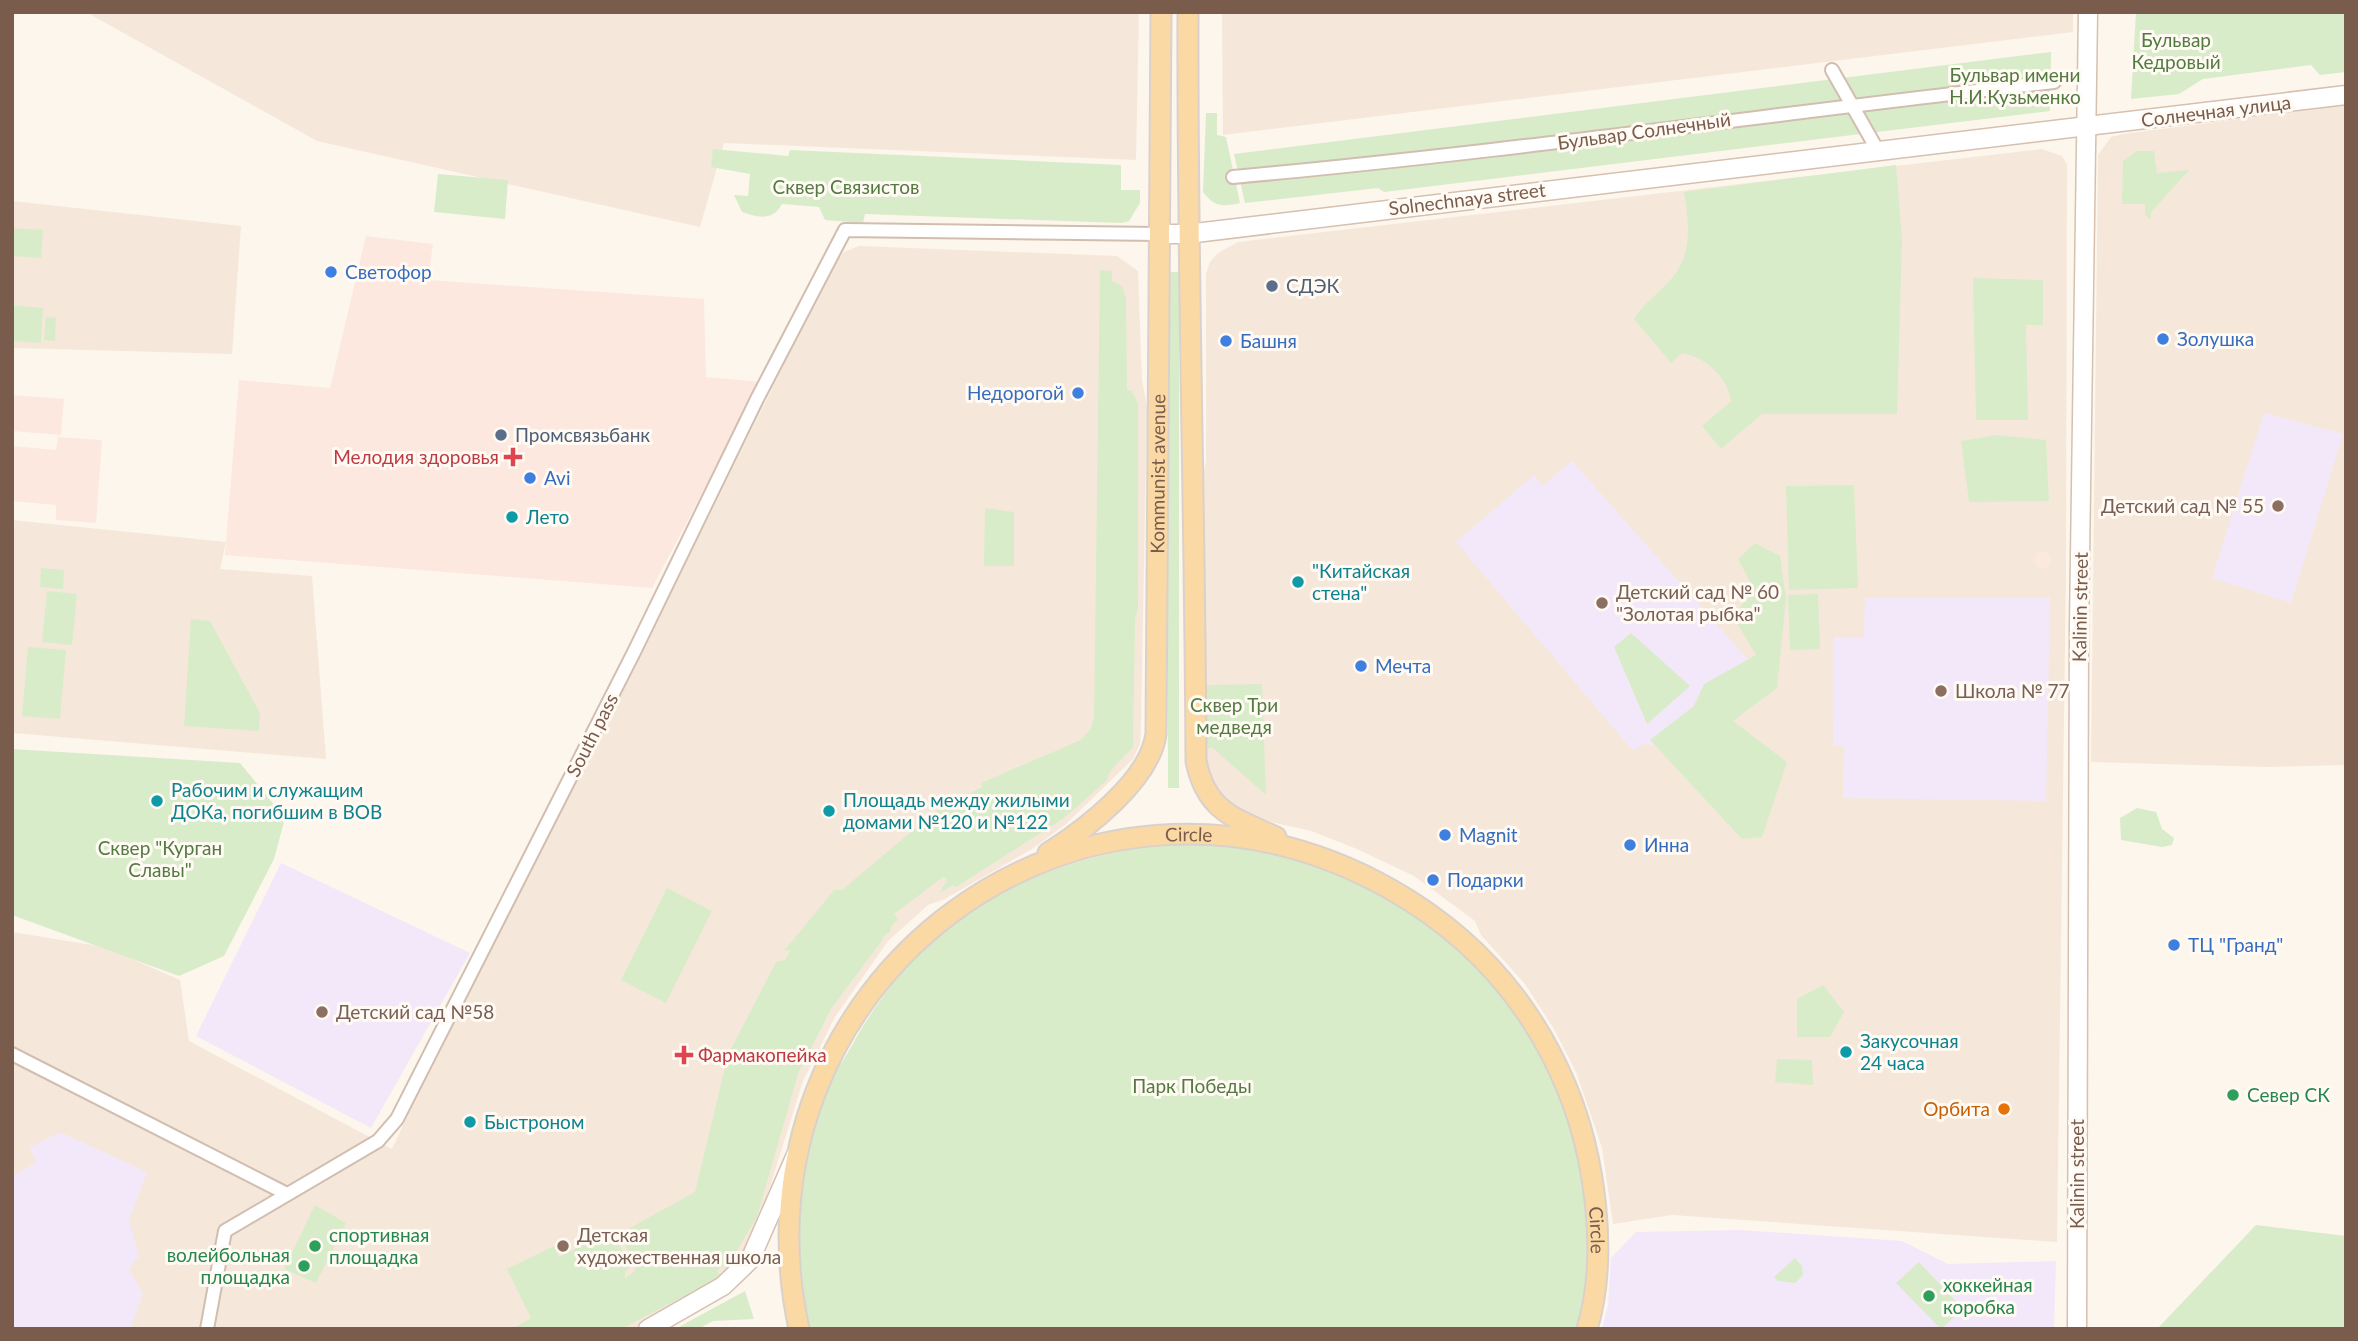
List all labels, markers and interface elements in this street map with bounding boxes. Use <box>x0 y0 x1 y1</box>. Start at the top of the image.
park label: Бульвар Кедровый <box>2131 28 2221 73</box>
park label: Бульвар имени Н.И.Кузьменко <box>1949 63 2081 108</box>
street label: Солнечная улица <box>2140 90 2292 131</box>
street label: Бульвар Солнечный <box>1556 107 1732 154</box>
park label: Сквер Связистов <box>773 175 919 198</box>
street label: Solnechnaya street <box>1387 177 1547 220</box>
place label: Светофор <box>345 260 432 283</box>
marker: Светофор <box>323 264 339 280</box>
place label: СДЭК <box>1286 274 1339 297</box>
marker: СДЭК <box>1264 278 1280 294</box>
place label: Золушка <box>2177 327 2254 350</box>
place label: Башня <box>1240 329 1297 352</box>
marker: Золушка <box>2155 331 2171 347</box>
marker: Башня <box>1218 333 1234 349</box>
place label: Недорогой <box>967 381 1064 404</box>
marker: Недорогой <box>1070 385 1086 401</box>
street label: Kommunist avenue <box>1145 394 1169 554</box>
place label: Промсвязьбанк <box>515 423 650 446</box>
marker: Промсвязьбанк <box>493 427 509 443</box>
place label: Мелодия здоровья <box>333 445 499 468</box>
marker: Мелодия здоровья <box>505 449 521 465</box>
place label: Avi <box>544 466 570 489</box>
marker: Avi <box>522 470 538 486</box>
place label: Детский сад № 55 <box>2101 494 2264 517</box>
marker: Детский сад № 55 <box>2270 498 2286 514</box>
place label: Лето <box>525 505 569 528</box>
marker: Лето <box>504 509 520 525</box>
street label: Kalinin street <box>2067 552 2092 662</box>
place label: "Китайская стена" <box>1312 559 1410 604</box>
marker: "Китайская стена" <box>1290 574 1306 590</box>
place label: Детский сад № 60 "Золотая рыбка" <box>1616 580 1779 625</box>
marker: Детский сад № 60 "Золотая рыбка" <box>1594 595 1610 611</box>
place label: Мечта <box>1375 654 1431 677</box>
marker: Мечта <box>1353 658 1369 674</box>
place label: Школа № 77 <box>1955 679 2070 702</box>
marker: Школа № 77 <box>1933 683 1949 699</box>
street label: South pass <box>561 689 622 780</box>
park label: Сквер Три медведя <box>1190 693 1278 738</box>
place label: Рабочим и служащим ДОКа, погибшим в ВОВ <box>171 778 382 823</box>
place label: Площадь между жилыми домами №120 и №122 <box>843 788 1070 833</box>
marker: Рабочим и служащим ДОКа, погибшим в ВОВ <box>149 793 165 809</box>
marker: Площадь между жилыми домами №120 и №122 <box>821 803 837 819</box>
street label: Circle <box>1165 822 1213 846</box>
place label: Magnit <box>1459 823 1518 846</box>
marker: Magnit <box>1437 827 1453 843</box>
place label: Инна <box>1644 833 1689 856</box>
park label: Сквер "Курган Славы" <box>98 836 222 881</box>
marker: Инна <box>1622 837 1638 853</box>
place label: Подарки <box>1447 868 1524 891</box>
marker: Подарки <box>1425 872 1441 888</box>
place label: ТЦ "Гранд" <box>2188 933 2283 956</box>
marker: ТЦ "Гранд" <box>2166 937 2182 953</box>
place label: Детский сад №58 <box>336 1000 494 1023</box>
marker: Детский сад №58 <box>314 1004 330 1020</box>
place label: Закусочная 24 часа <box>1860 1029 1959 1074</box>
place label: Фармакопейка <box>698 1043 827 1066</box>
marker: Закусочная 24 часа <box>1838 1044 1854 1060</box>
marker: Фармакопейка <box>676 1047 692 1063</box>
park label: Парк Победы <box>1132 1074 1252 1097</box>
place label: Север СК <box>2247 1083 2330 1106</box>
marker: Север СК <box>2225 1087 2241 1103</box>
place label: Орбита <box>1923 1097 1990 1120</box>
marker: Орбита <box>1996 1101 2012 1117</box>
place label: Быстроном <box>484 1110 584 1133</box>
marker: Быстроном <box>462 1114 478 1130</box>
street label: Kalinin street <box>2065 1119 2088 1229</box>
street label: Circle <box>1585 1205 1610 1254</box>
place label: спортивная площадка <box>329 1223 429 1268</box>
place label: Детская художественная школа <box>577 1223 781 1268</box>
marker: спортивная площадка <box>307 1238 323 1254</box>
marker: Детская художественная школа <box>555 1238 571 1254</box>
place label: волейбольная площадка <box>167 1243 290 1288</box>
marker: волейбольная площадка <box>296 1258 312 1274</box>
place label: хоккейная коробка <box>1943 1273 2033 1318</box>
marker: хоккейная коробка <box>1921 1288 1937 1304</box>

